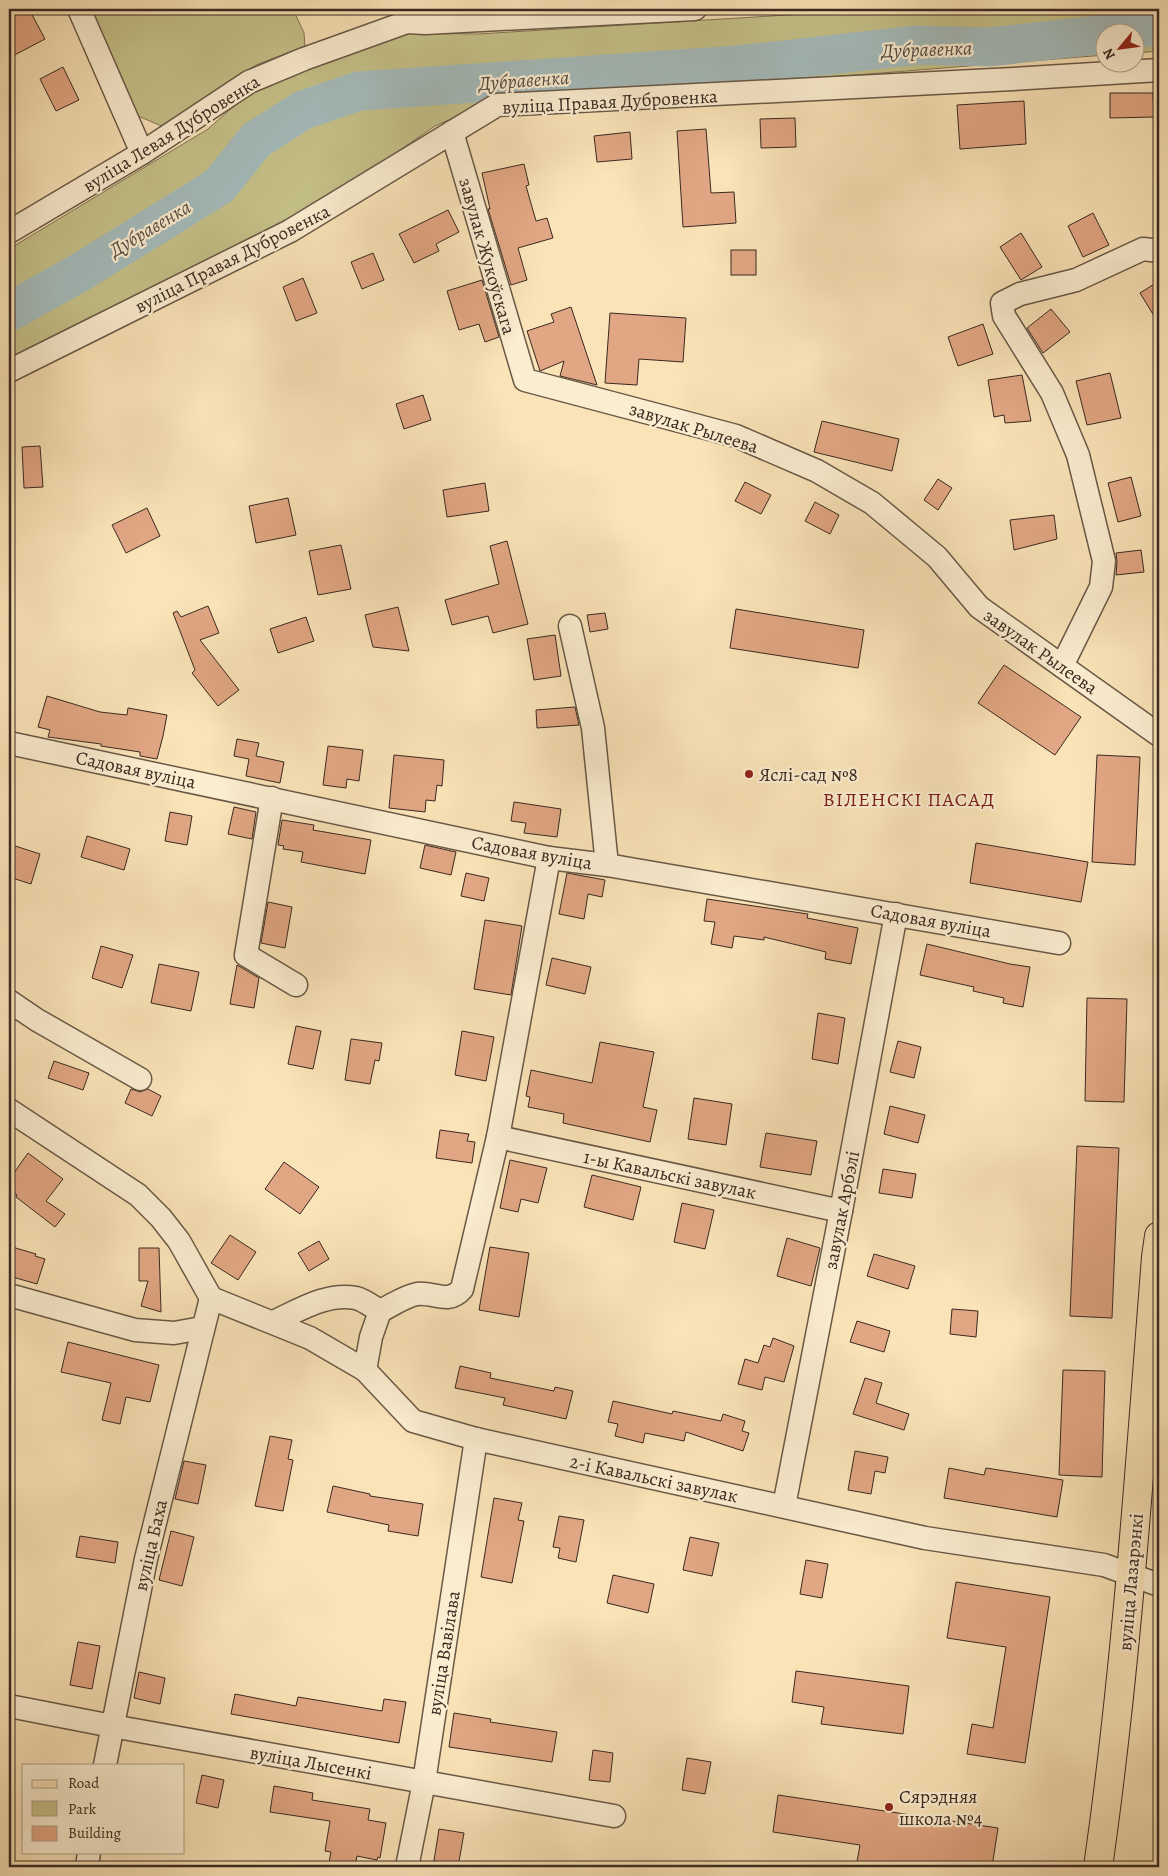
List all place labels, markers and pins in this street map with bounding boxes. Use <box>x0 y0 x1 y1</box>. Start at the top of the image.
place label: Яслі-сад №8 <box>759 762 858 788</box>
marker: Яслі-сад №8 <box>743 768 755 780</box>
place label: Сярэдняя школа №4 <box>899 1784 983 1832</box>
marker: Сярэдняя школа №4 <box>883 1801 895 1813</box>

